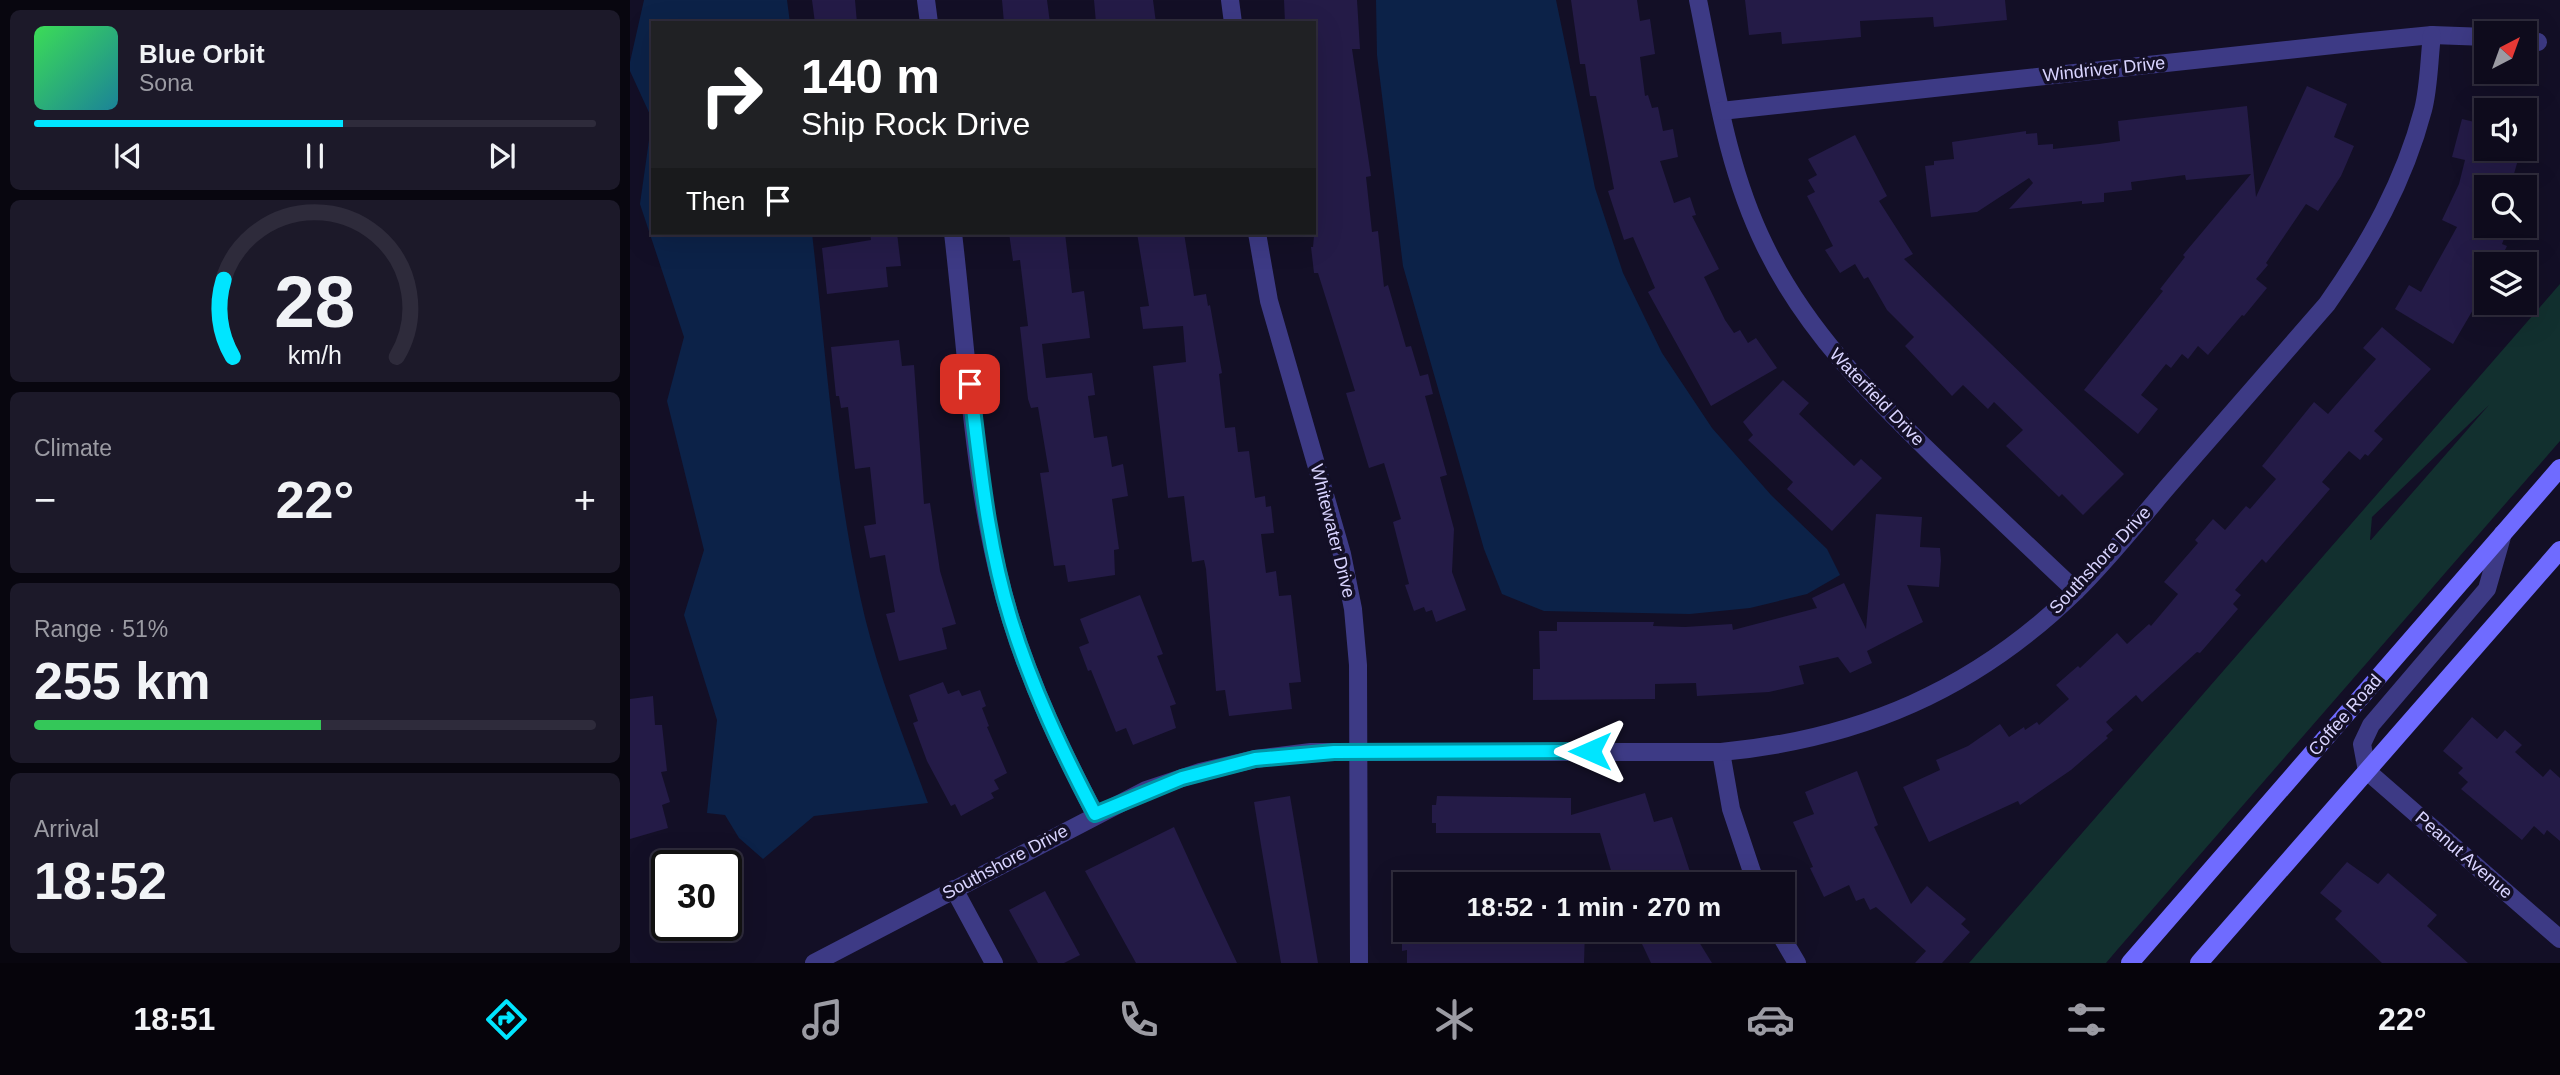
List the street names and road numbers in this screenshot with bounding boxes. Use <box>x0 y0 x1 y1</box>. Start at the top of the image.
street label: Windriver Drive <box>2042 53 2166 85</box>
street label: Waterfield Drive <box>1826 344 1928 450</box>
street label: Whitewater Drive <box>1307 462 1359 600</box>
street label: Southshore Drive <box>2045 502 2155 618</box>
street label: Coffee Road <box>2304 670 2386 760</box>
street label: Peanut Avenue <box>2411 808 2517 902</box>
street label: Southshore Drive <box>939 821 1071 903</box>

